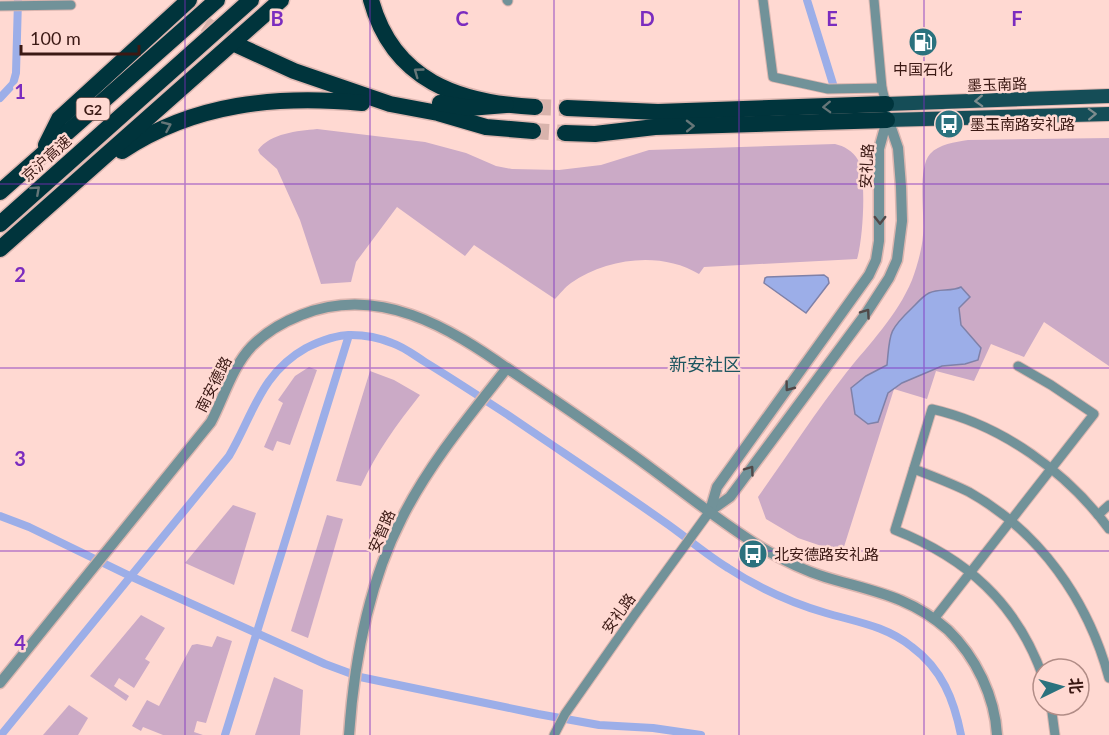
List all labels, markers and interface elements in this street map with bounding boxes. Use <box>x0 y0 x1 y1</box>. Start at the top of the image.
text: B <box>270 6 284 30</box>
text: C <box>455 6 469 30</box>
text: D <box>639 6 655 30</box>
text: E <box>826 6 838 30</box>
text: F <box>1011 6 1023 30</box>
scale bar <box>21 18 140 56</box>
fuel station icon: 中国石化 <box>907 26 939 58</box>
text: 100 m <box>30 27 81 49</box>
place label: 中国石化 <box>893 60 953 78</box>
one-way arrow <box>414 69 425 80</box>
street label: 墨玉南路 <box>967 74 1027 94</box>
text: 1 <box>14 79 26 103</box>
one-way arrow <box>975 95 984 107</box>
road number: G2 <box>76 98 110 120</box>
one-way arrow <box>823 100 832 113</box>
bus stop icon: 墨玉南路安礼路 <box>933 108 965 140</box>
one-way arrow <box>1088 108 1097 121</box>
place label: 墨玉南路安礼路 <box>970 115 1075 133</box>
one-way arrow <box>686 120 695 132</box>
one-way arrow <box>161 122 172 134</box>
street label: 京沪高速 <box>18 131 74 185</box>
street label: 安礼路 <box>856 143 876 189</box>
one-way arrow <box>29 187 40 198</box>
one-way arrow <box>874 215 886 224</box>
text: 2 <box>14 262 26 286</box>
one-way arrow <box>859 308 870 319</box>
street label: 南安德路 <box>191 353 235 415</box>
district label: 新安社区 <box>669 353 741 375</box>
one-way arrow <box>785 381 796 392</box>
text: 3 <box>14 446 26 470</box>
one-way arrow <box>743 466 754 477</box>
street label: 安智路 <box>364 507 398 555</box>
bus stop icon: 北安德路安礼路 <box>737 538 769 570</box>
place label: 北安德路安礼路 <box>774 545 879 563</box>
street label: 安礼路 <box>597 590 639 636</box>
text: 4 <box>14 630 26 654</box>
north arrow <box>1031 657 1091 717</box>
text: 北 <box>1066 677 1087 694</box>

